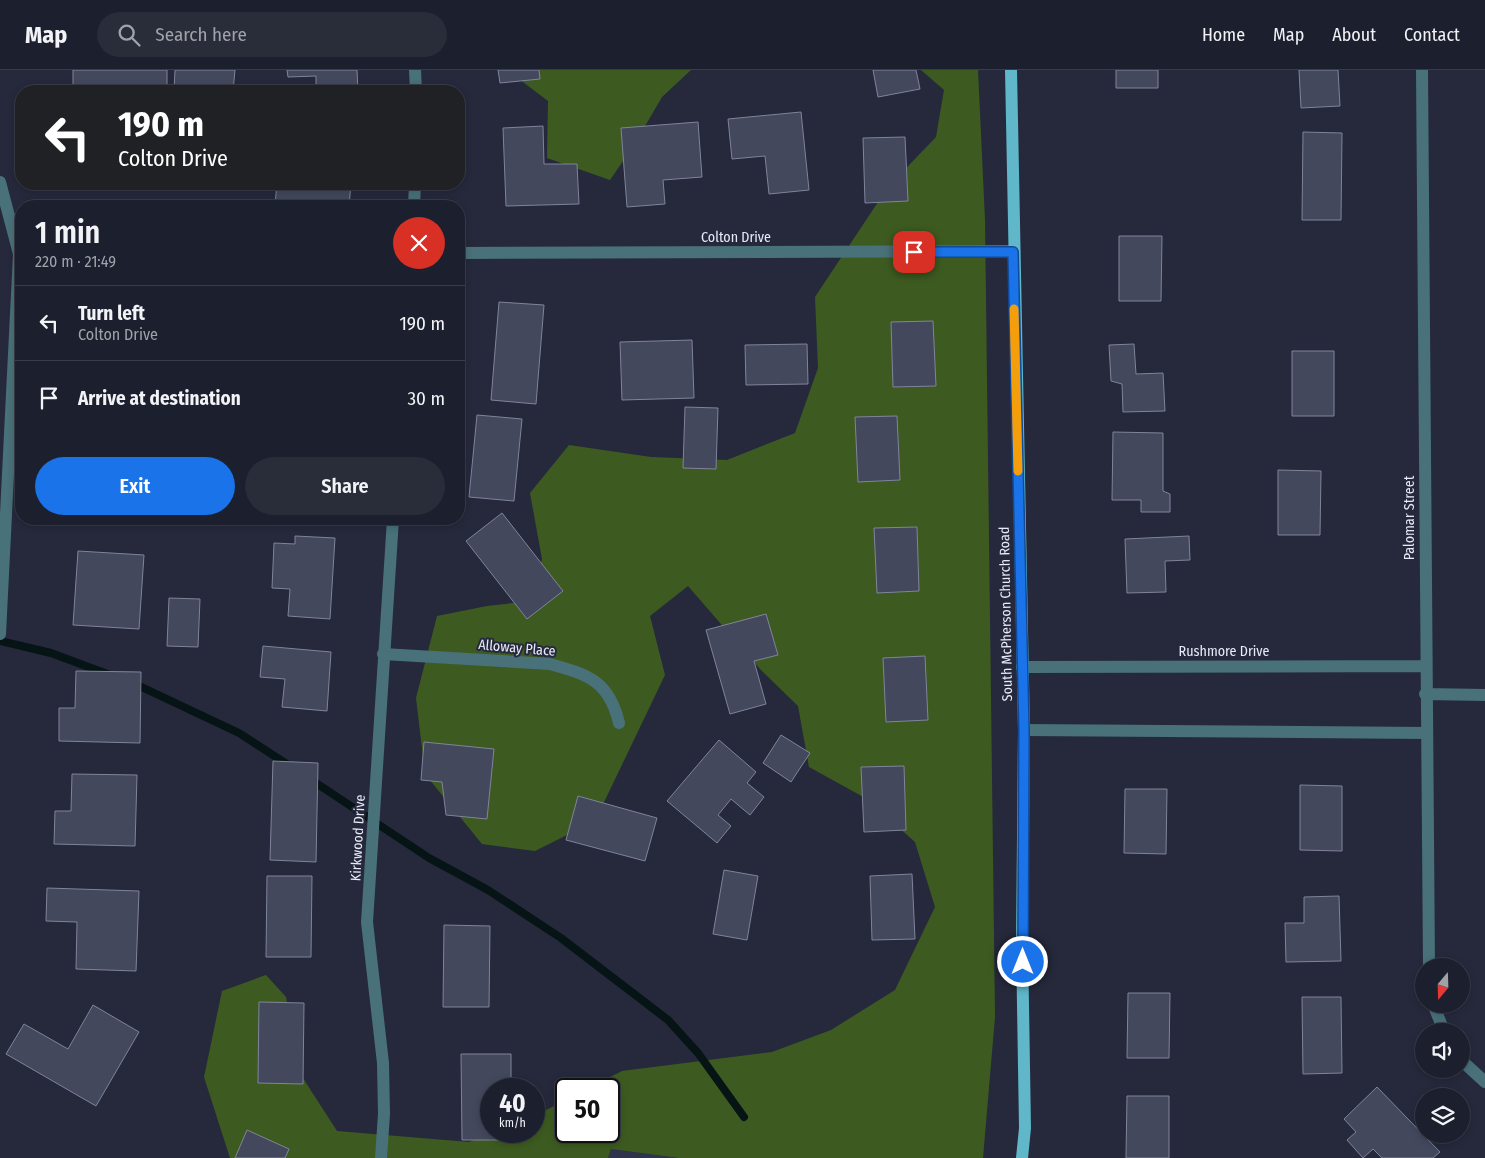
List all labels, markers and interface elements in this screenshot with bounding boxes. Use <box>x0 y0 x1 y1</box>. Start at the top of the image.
search box <box>97 12 447 57</box>
text: Map <box>25 21 67 49</box>
icon: search <box>115 21 143 49</box>
text: Search here <box>155 23 247 46</box>
text: Home <box>1202 24 1245 46</box>
text: Map <box>1273 24 1304 46</box>
text: About <box>1332 24 1376 46</box>
text: Contact <box>1404 24 1460 46</box>
text: 190 m <box>118 103 204 145</box>
icon: left <box>35 105 100 170</box>
text: Colton Drive <box>118 145 228 172</box>
text: 1 min <box>35 215 100 251</box>
button: close <box>393 217 445 269</box>
street label: Colton Drive <box>701 229 771 246</box>
pin <box>893 231 935 273</box>
icon: arrive <box>900 238 928 266</box>
text: 220 m · 21:49 <box>35 252 116 271</box>
text: Turn left <box>78 302 145 325</box>
icon: left <box>35 309 63 337</box>
text: 190 m <box>399 312 445 335</box>
text: Colton Drive <box>78 325 158 344</box>
icon: arrive <box>35 384 63 412</box>
text: Arrive at destination <box>78 387 241 410</box>
text: 30 m <box>407 387 445 410</box>
button: Exit <box>35 457 235 515</box>
button: Share <box>245 457 445 515</box>
street label: Palomar Street <box>1401 475 1418 560</box>
street label: South McPherson Church Road <box>996 527 1016 701</box>
street label: Alloway Place <box>478 636 556 660</box>
street label: Rushmore Drive <box>1179 643 1269 660</box>
street label: Kirkwood Drive <box>347 794 369 882</box>
position arrow <box>996 935 1048 987</box>
north arrow <box>1415 958 1470 1012</box>
map controls <box>1415 958 1470 1143</box>
button: sound <box>1415 1023 1470 1078</box>
speed limit sign: 50 <box>555 1078 620 1143</box>
button: layers <box>1415 1088 1470 1143</box>
text: 40 <box>499 1089 526 1119</box>
text: km/h <box>499 1116 526 1130</box>

